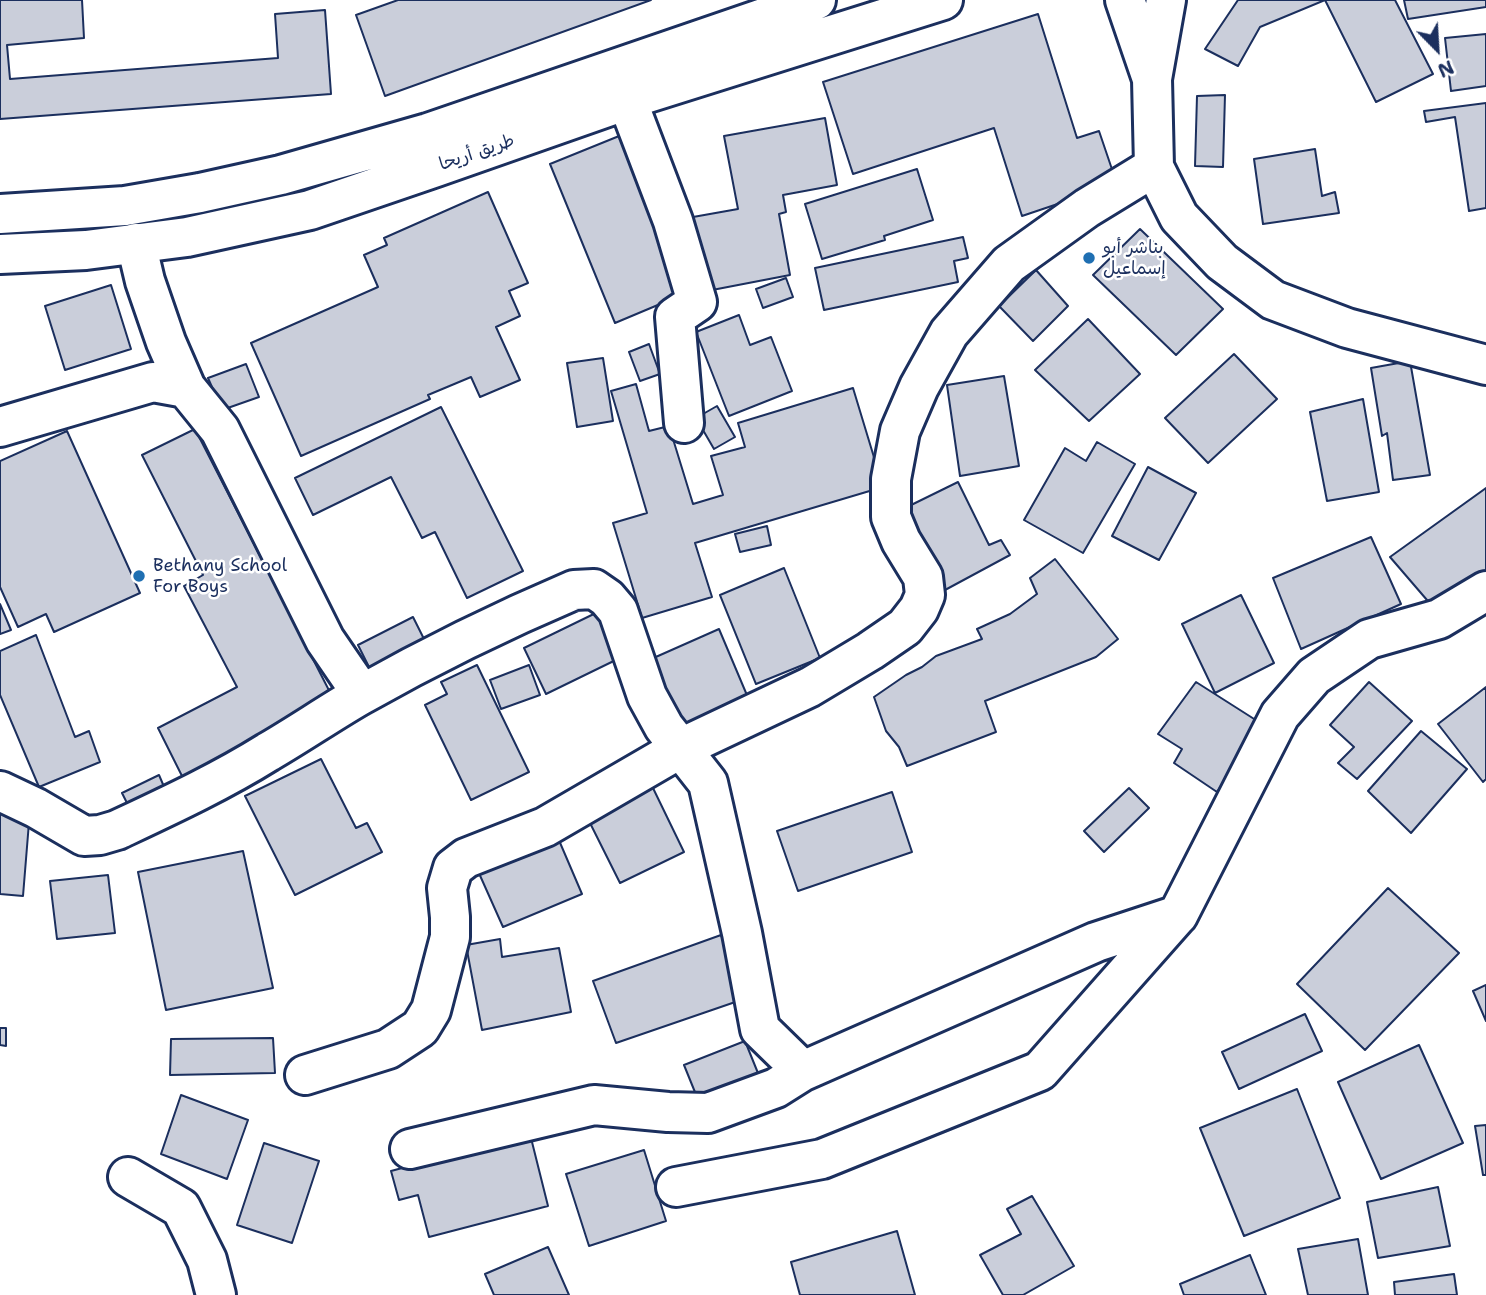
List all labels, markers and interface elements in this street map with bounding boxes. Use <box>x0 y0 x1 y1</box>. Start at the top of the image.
north arrow <box>1402 14 1472 84</box>
text: N <box>1434 54 1458 83</box>
street label: طريق أريحا <box>436 130 518 176</box>
place label: بناشر أبو إسماعيل <box>1103 237 1166 280</box>
marker: بناشر أبو إسماعيل <box>1081 250 1097 266</box>
place label: Bethany School For Boys <box>153 555 287 598</box>
marker: Bethany School For Boys <box>131 568 147 584</box>

